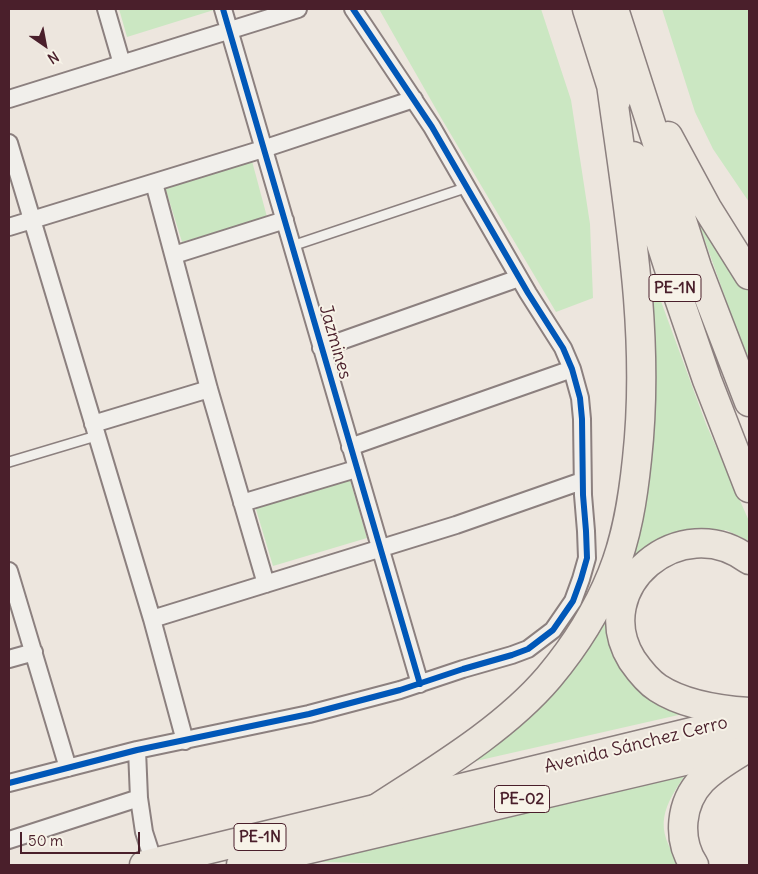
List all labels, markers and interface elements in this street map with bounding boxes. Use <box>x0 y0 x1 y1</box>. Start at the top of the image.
north arrow <box>20 20 70 70</box>
text: N <box>44 47 62 68</box>
road number: PE-1N <box>649 274 701 302</box>
street label: Jazmines <box>314 302 356 382</box>
street label: Avenida Sánchez Cerro <box>542 712 730 778</box>
road number: PE-02 <box>494 786 550 812</box>
scale bar <box>22 822 142 854</box>
road number: PE-1N <box>234 824 286 850</box>
text: 50 m <box>28 831 63 850</box>

